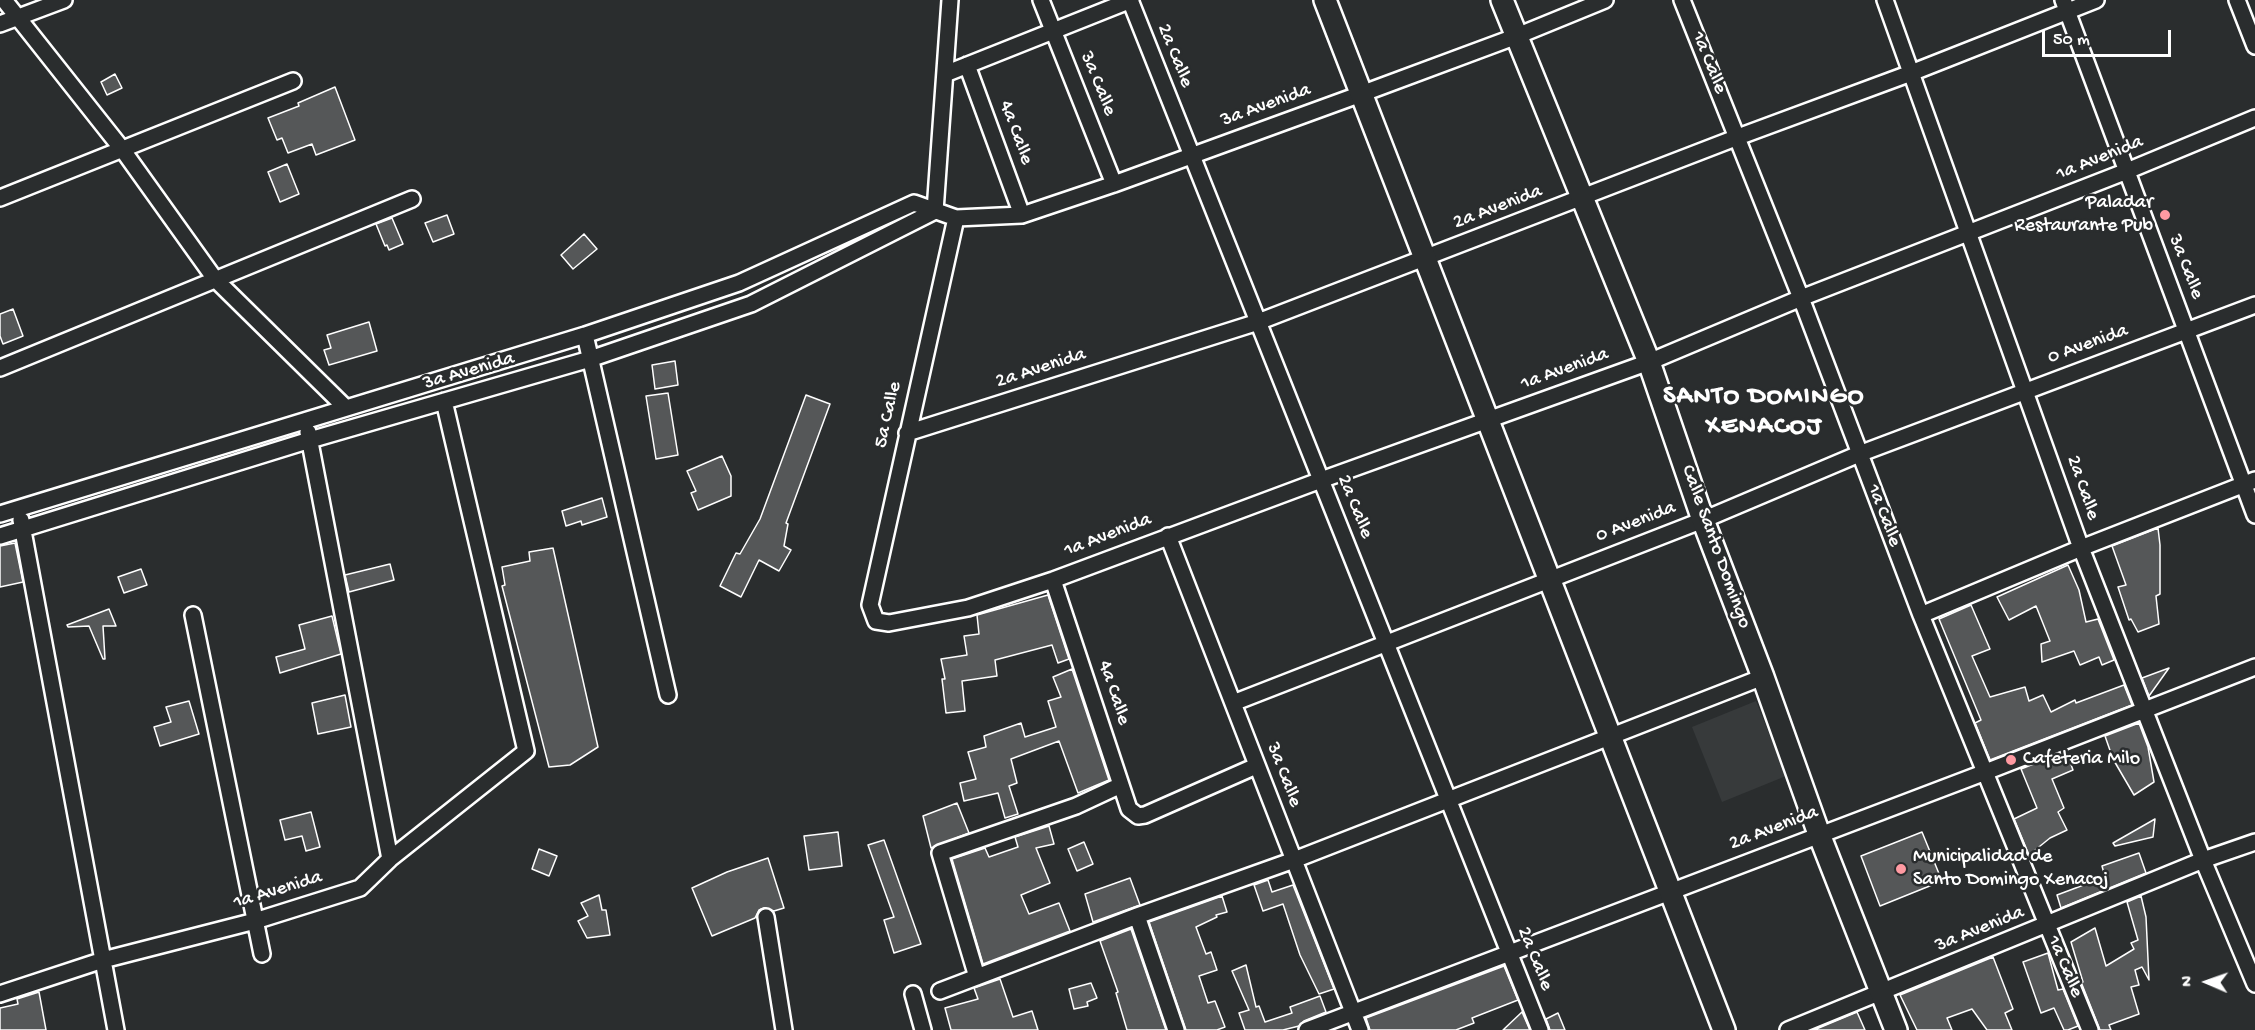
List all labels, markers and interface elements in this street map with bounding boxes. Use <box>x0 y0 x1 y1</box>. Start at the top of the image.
scale bar <box>2045 18 2174 56</box>
street label: 2a Calle <box>1150 21 1198 91</box>
street label: 1a Calle <box>1685 28 1731 98</box>
text: 50 m <box>2053 30 2090 51</box>
street label: 3a Calle <box>1073 48 1121 120</box>
street label: 3a Avenida <box>1218 79 1314 133</box>
street label: 4a Calle <box>992 98 1038 168</box>
street label: 1a Avenida <box>2053 131 2147 187</box>
street label: 2a Avenida <box>1450 180 1546 236</box>
place label: Paladar Restaurante Pub <box>2014 192 2153 239</box>
marker: Paladar Restaurante Pub <box>2158 208 2172 222</box>
street label: 3a Calle <box>2162 231 2208 303</box>
street label: 0 Avenida <box>2045 319 2131 371</box>
street label: 2a Avenida <box>993 343 1089 395</box>
street label: 1a Avenida <box>1518 343 1612 397</box>
street label: 3a Avenida <box>421 348 517 396</box>
street label: 5a Calle <box>870 379 908 451</box>
district label: SANTO DOMINGO XENACOJ <box>1663 382 1865 443</box>
street label: 2a Calle <box>2060 453 2104 523</box>
street label: Calle Santo Domingo <box>1674 462 1756 632</box>
street label: 2a Calle <box>1330 472 1378 542</box>
street label: 1a Calle <box>1860 481 1906 551</box>
street label: 0 Avenida <box>1593 497 1679 549</box>
street label: 1a Avenida <box>1061 508 1155 564</box>
street label: 4a Calle <box>1091 658 1135 728</box>
street label: 3a Calle <box>1260 739 1306 811</box>
place label: Cafeteria Milo <box>2023 748 2140 772</box>
marker: Cafeteria Milo <box>2004 753 2018 767</box>
street label: 2a Avenida <box>1726 801 1822 857</box>
place label: Municipalidad de Santo Domingo Xenacoj <box>1913 846 2109 893</box>
marker: Municipalidad de Santo Domingo Xenacoj <box>1894 862 1908 876</box>
street label: 1a Avenida <box>231 866 325 916</box>
street label: 3a Avenida <box>1932 901 2028 959</box>
street label: 2a Calle <box>1510 924 1558 994</box>
street label: 1a Calle <box>2040 932 2088 1002</box>
north arrow <box>2177 952 2237 1012</box>
text: N <box>2179 976 2198 987</box>

